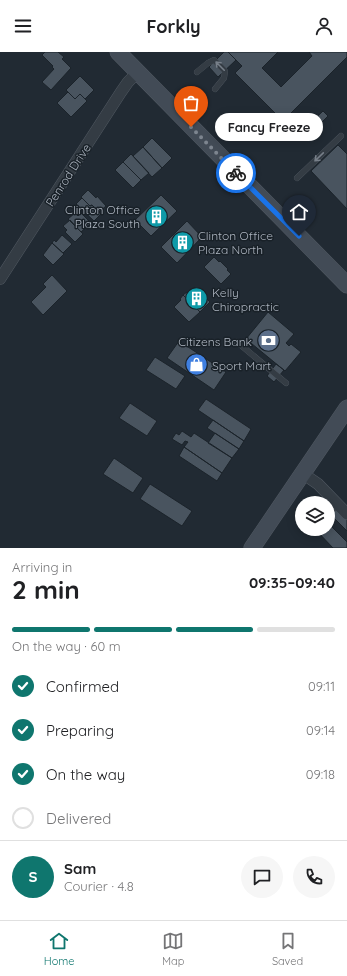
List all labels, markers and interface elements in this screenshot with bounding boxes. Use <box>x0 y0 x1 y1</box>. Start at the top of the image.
icon: menu <box>12 15 34 37</box>
text: Forkly <box>146 15 201 38</box>
icon: person <box>313 15 335 37</box>
one-way arrow <box>215 61 225 71</box>
pin <box>174 86 208 127</box>
icon: bag <box>180 92 202 114</box>
callout: Fancy Freeze <box>215 113 323 141</box>
text: Fancy Freeze <box>228 119 310 135</box>
street label: Penrod Drive <box>42 141 94 209</box>
one-way arrow <box>314 152 324 162</box>
courier <box>216 153 256 193</box>
icon: bike <box>225 162 247 184</box>
pin <box>282 195 316 236</box>
icon: home <box>288 201 310 223</box>
place label: Clinton Office Plaza South <box>65 202 140 231</box>
building icon: Clinton Office Plaza South <box>143 203 169 229</box>
place label: Clinton Office Plaza North <box>198 228 273 257</box>
building icon: Clinton Office Plaza North <box>169 229 195 255</box>
place label: Kelly Chiropractic <box>212 285 279 314</box>
building icon: Kelly Chiropractic <box>184 286 210 312</box>
bank icon: Citizens Bank <box>255 328 281 354</box>
place label: Citizens Bank <box>178 334 252 349</box>
shop icon: Sport Mart <box>183 352 209 378</box>
place label: Sport Mart <box>212 358 271 373</box>
map controls <box>295 496 335 536</box>
button: layers <box>295 496 335 536</box>
text: Arriving in <box>12 559 72 575</box>
text: 2 min <box>12 573 80 606</box>
text: 09:35–09:40 <box>249 573 335 592</box>
text: On the way · 60 m <box>12 638 121 654</box>
icon: check <box>12 675 34 697</box>
text: Confirmed <box>46 677 119 696</box>
text: 09:11 <box>308 678 335 694</box>
icon: check <box>12 719 34 741</box>
text: Preparing <box>46 721 114 740</box>
text: 09:14 <box>306 722 335 738</box>
icon: check <box>12 763 34 785</box>
text: On the way <box>46 765 125 784</box>
text: 09:18 <box>306 766 335 782</box>
text: Delivered <box>46 809 111 828</box>
button: chat <box>241 856 283 898</box>
button: phone <box>293 856 335 898</box>
text: Sam <box>64 859 96 878</box>
text: S <box>29 867 37 886</box>
text: Courier · 4.8 <box>64 878 134 894</box>
tab: Home <box>44 930 75 968</box>
tab: Map <box>162 930 184 968</box>
tab: Saved <box>272 930 303 968</box>

